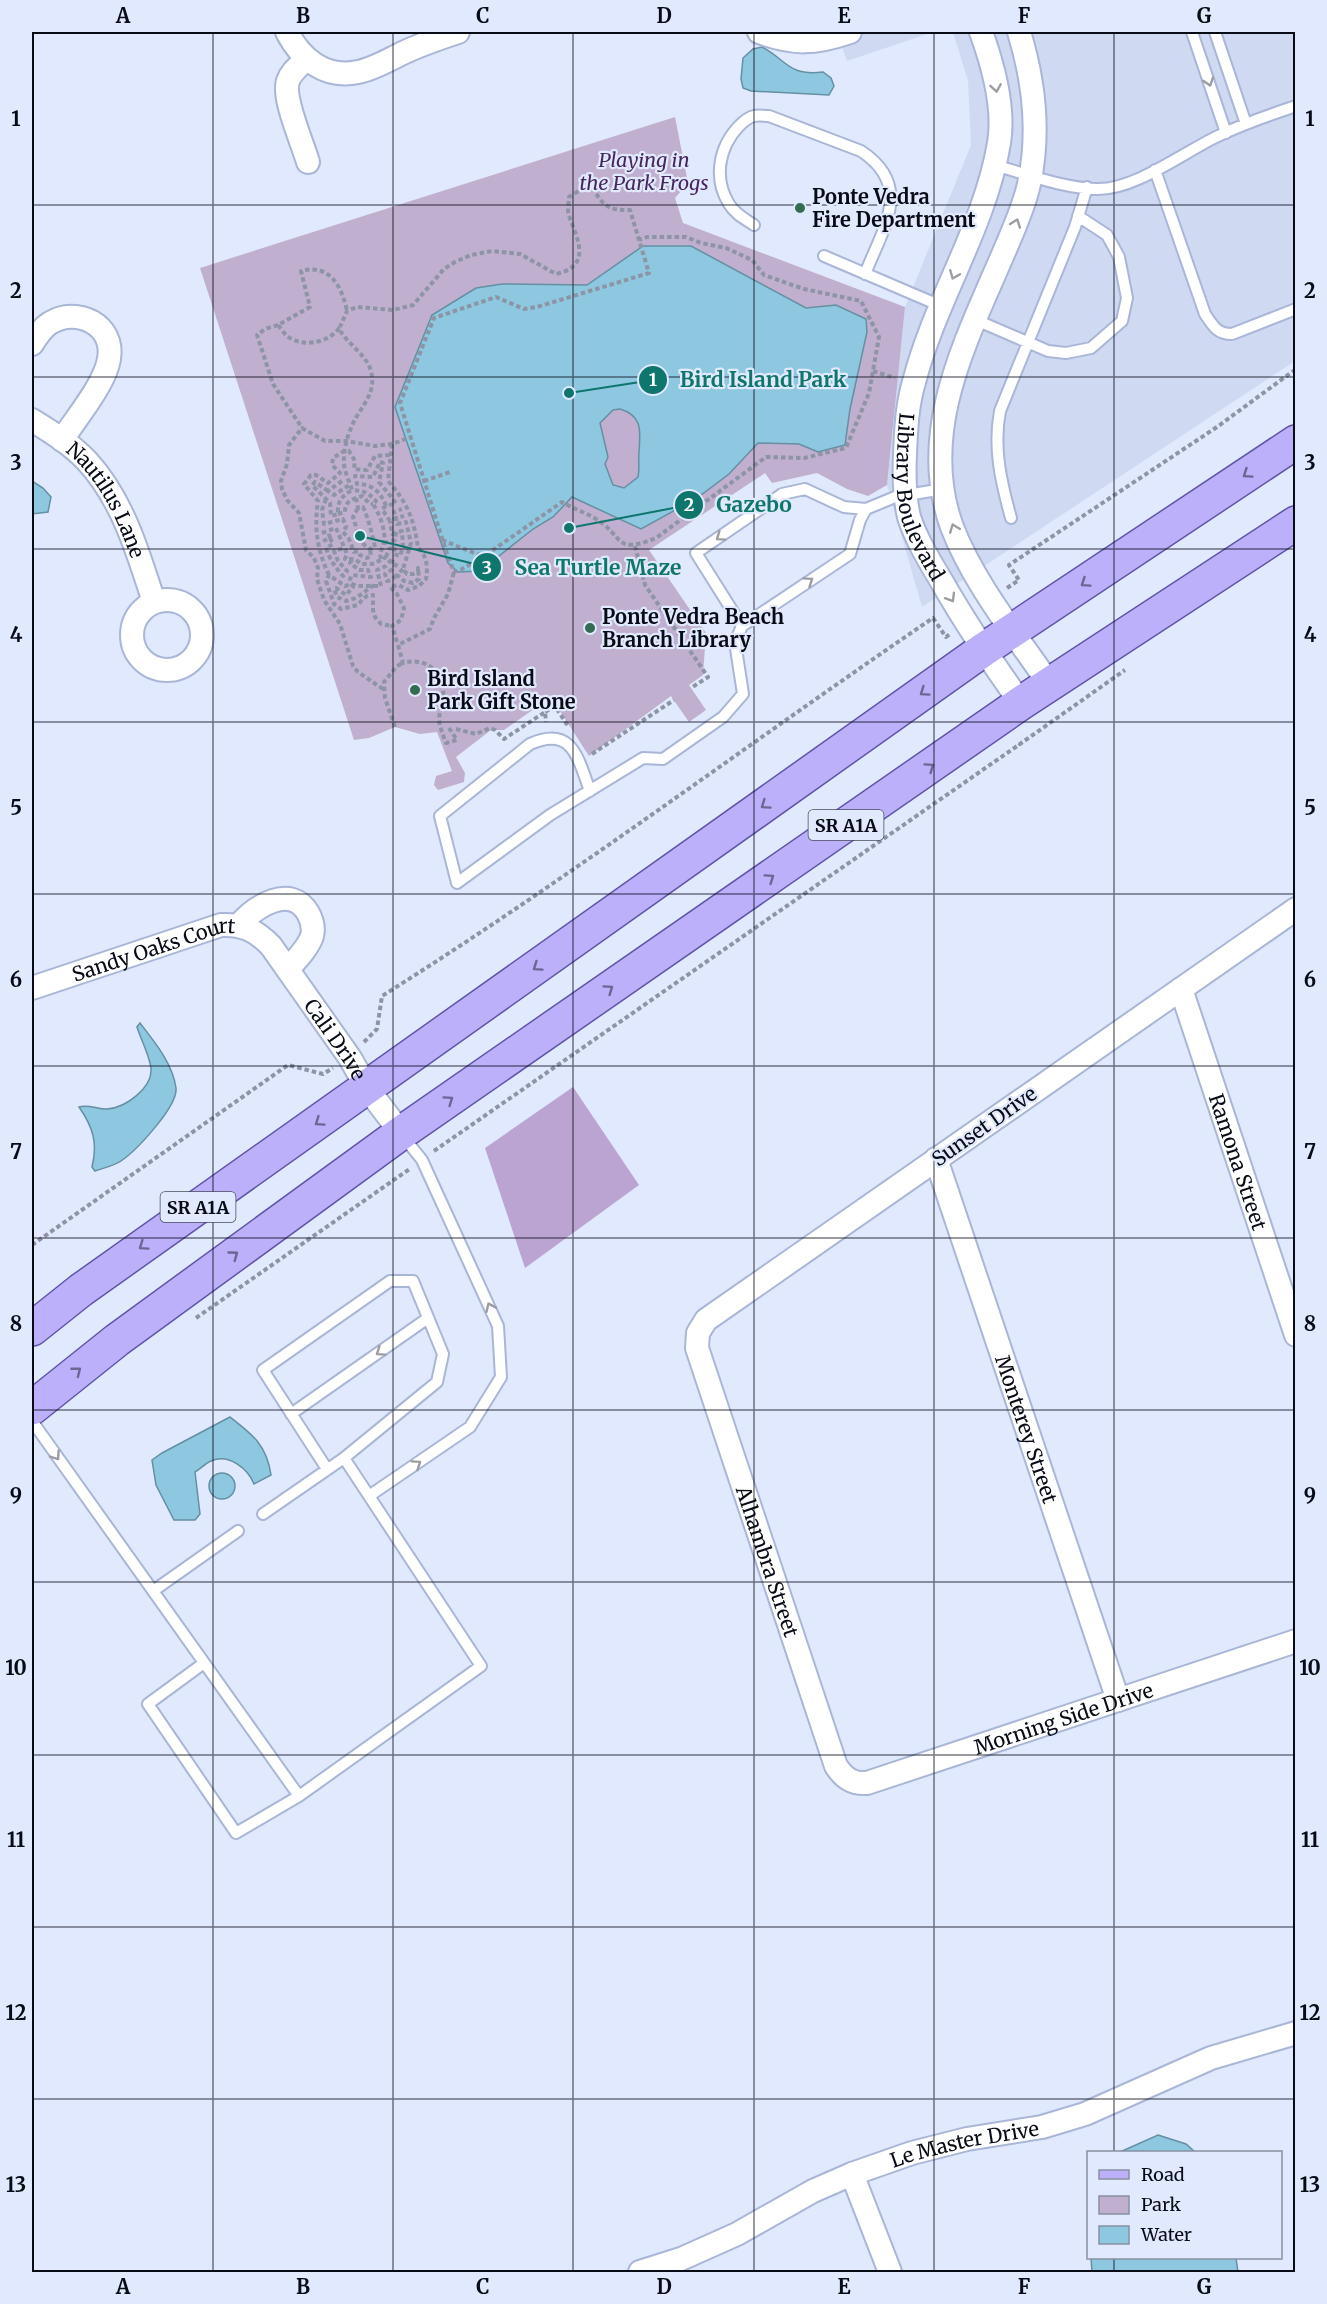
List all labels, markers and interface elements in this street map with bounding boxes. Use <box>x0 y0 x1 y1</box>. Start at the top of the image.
text: A <box>115 3 131 28</box>
text: B <box>296 3 310 28</box>
text: C <box>476 3 490 28</box>
text: D <box>656 3 672 28</box>
text: E <box>837 3 851 28</box>
text: F <box>1018 3 1031 28</box>
text: G <box>1197 3 1212 28</box>
one-way arrow <box>1202 76 1214 87</box>
one-way arrow <box>989 83 1002 93</box>
text: 1 <box>11 106 21 131</box>
text: 1 <box>1305 106 1315 131</box>
park label: Playing in the Park Frogs <box>579 147 709 195</box>
place label: Ponte Vedra Fire Department <box>812 184 976 232</box>
marker: Ponte Vedra Fire Department <box>793 201 807 215</box>
one-way arrow <box>1008 218 1021 229</box>
one-way arrow <box>949 269 961 280</box>
text: 2 <box>10 278 22 303</box>
text: 2 <box>1304 278 1316 303</box>
callout: Bird Island Park <box>638 360 858 399</box>
text: Bird Island Park <box>680 366 847 393</box>
text: 1 <box>649 368 657 391</box>
street label: Library Boulevard <box>892 412 951 585</box>
street label: Nautilus Lane <box>62 436 151 561</box>
text: 3 <box>10 450 22 475</box>
text: 3 <box>1304 450 1316 475</box>
one-way arrow <box>1243 467 1254 478</box>
callout: Gazebo <box>674 485 803 524</box>
text: Gazebo <box>716 491 792 518</box>
text: 2 <box>684 493 694 516</box>
one-way arrow <box>949 524 961 535</box>
one-way arrow <box>716 530 727 541</box>
callout: Sea Turtle Maze <box>472 548 693 587</box>
text: Sea Turtle Maze <box>515 554 681 581</box>
text: 3 <box>482 556 492 579</box>
one-way arrow <box>1081 576 1092 587</box>
one-way arrow <box>803 577 813 589</box>
one-way arrow <box>944 592 955 602</box>
place label: Ponte Vedra Beach Branch Library <box>602 604 785 652</box>
marker: Ponte Vedra Beach Branch Library <box>583 621 597 635</box>
text: 4 <box>10 622 23 647</box>
text: 4 <box>1304 622 1317 647</box>
place label: Bird Island Park Gift Stone <box>427 666 576 714</box>
marker: Bird Island Park Gift Stone <box>408 683 422 697</box>
one-way arrow <box>919 685 930 696</box>
one-way arrow <box>923 763 934 774</box>
text: 5 <box>10 795 22 820</box>
text: 5 <box>1304 795 1316 820</box>
one-way arrow <box>760 798 771 809</box>
road number: SR A1A <box>808 810 884 840</box>
one-way arrow <box>763 874 774 885</box>
street label: Sandy Oaks Court <box>68 912 237 986</box>
one-way arrow <box>533 960 544 971</box>
text: 6 <box>10 967 22 992</box>
text: 6 <box>1304 967 1316 992</box>
one-way arrow <box>603 985 614 996</box>
street label: Cali Drive <box>299 993 372 1084</box>
street label: Sunset Drive <box>927 1081 1041 1171</box>
street label: Ramona Street <box>1204 1090 1273 1233</box>
one-way arrow <box>443 1096 454 1107</box>
one-way arrow <box>315 1115 326 1126</box>
text: 7 <box>10 1139 22 1164</box>
text: 7 <box>1304 1139 1316 1164</box>
road number: SR A1A <box>160 1192 236 1222</box>
one-way arrow <box>138 1239 149 1250</box>
one-way arrow <box>227 1251 238 1262</box>
one-way arrow <box>485 1302 497 1313</box>
text: 8 <box>10 1311 22 1336</box>
text: 8 <box>1304 1311 1316 1336</box>
one-way arrow <box>376 1345 387 1356</box>
street label: Monterey Street <box>990 1352 1063 1507</box>
one-way arrow <box>71 1368 82 1379</box>
one-way arrow <box>49 1449 60 1460</box>
one-way arrow <box>411 1459 421 1471</box>
street label: Alhambra Street <box>731 1482 805 1640</box>
text: 9 <box>10 1483 22 1508</box>
text: 9 <box>1304 1483 1316 1508</box>
text: 10 <box>5 1655 27 1680</box>
text: 10 <box>1299 1655 1321 1680</box>
street label: Morning Side Drive <box>970 1677 1156 1759</box>
text: 11 <box>7 1827 25 1852</box>
text: 11 <box>1301 1827 1319 1852</box>
text: 12 <box>6 2000 27 2025</box>
text: 12 <box>1300 2000 1321 2025</box>
street label: Le Master Drive <box>886 2115 1040 2172</box>
legend <box>1087 2151 1282 2259</box>
text: Road <box>1141 2163 1185 2186</box>
text: 13 <box>6 2172 26 2197</box>
text: 13 <box>1300 2172 1320 2197</box>
text: Park <box>1141 2193 1182 2216</box>
text: Water <box>1140 2223 1192 2246</box>
text: A <box>115 2274 131 2299</box>
text: B <box>296 2274 310 2299</box>
text: C <box>476 2274 490 2299</box>
text: D <box>656 2274 672 2299</box>
text: E <box>837 2274 851 2299</box>
text: F <box>1018 2274 1031 2299</box>
text: G <box>1197 2274 1212 2299</box>

